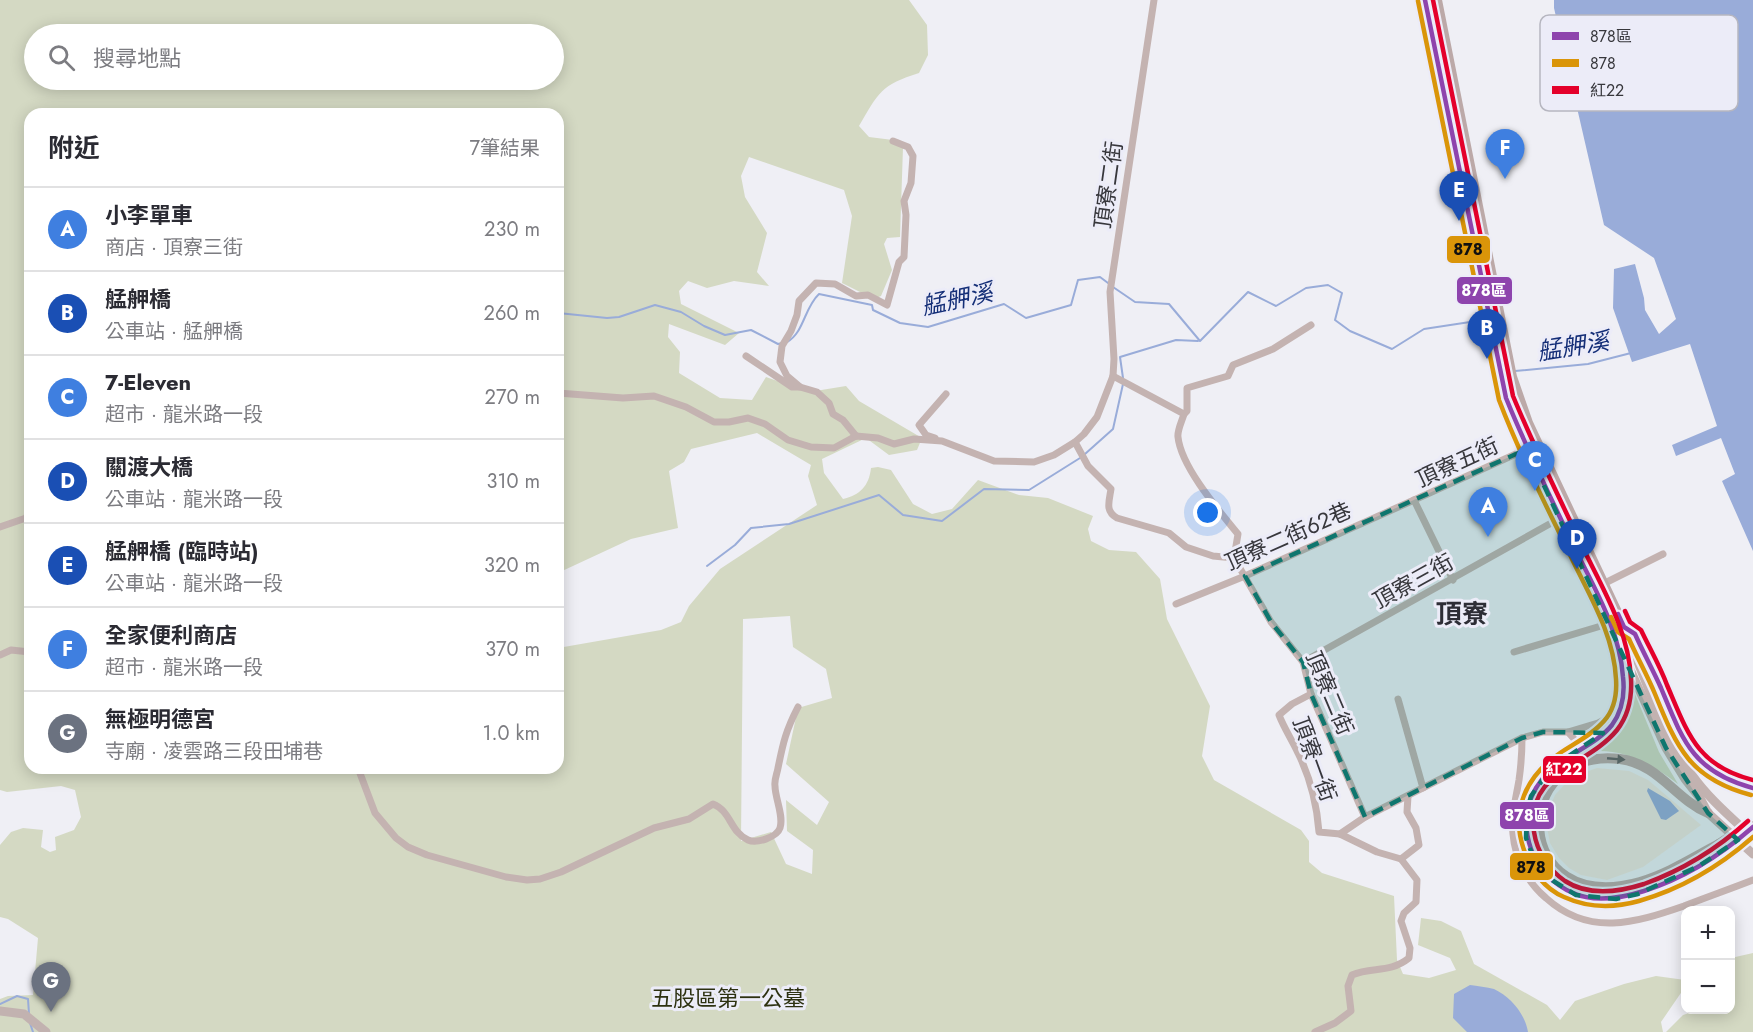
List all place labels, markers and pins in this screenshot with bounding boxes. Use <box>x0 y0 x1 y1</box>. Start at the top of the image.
pin: F <box>1486 130 1524 179</box>
pin: E <box>1440 172 1478 221</box>
pin: B <box>1468 310 1506 359</box>
pin: C <box>1516 442 1555 491</box>
pin: A <box>1468 488 1508 537</box>
pin: D <box>1558 520 1596 569</box>
pin: G <box>32 962 70 1012</box>

